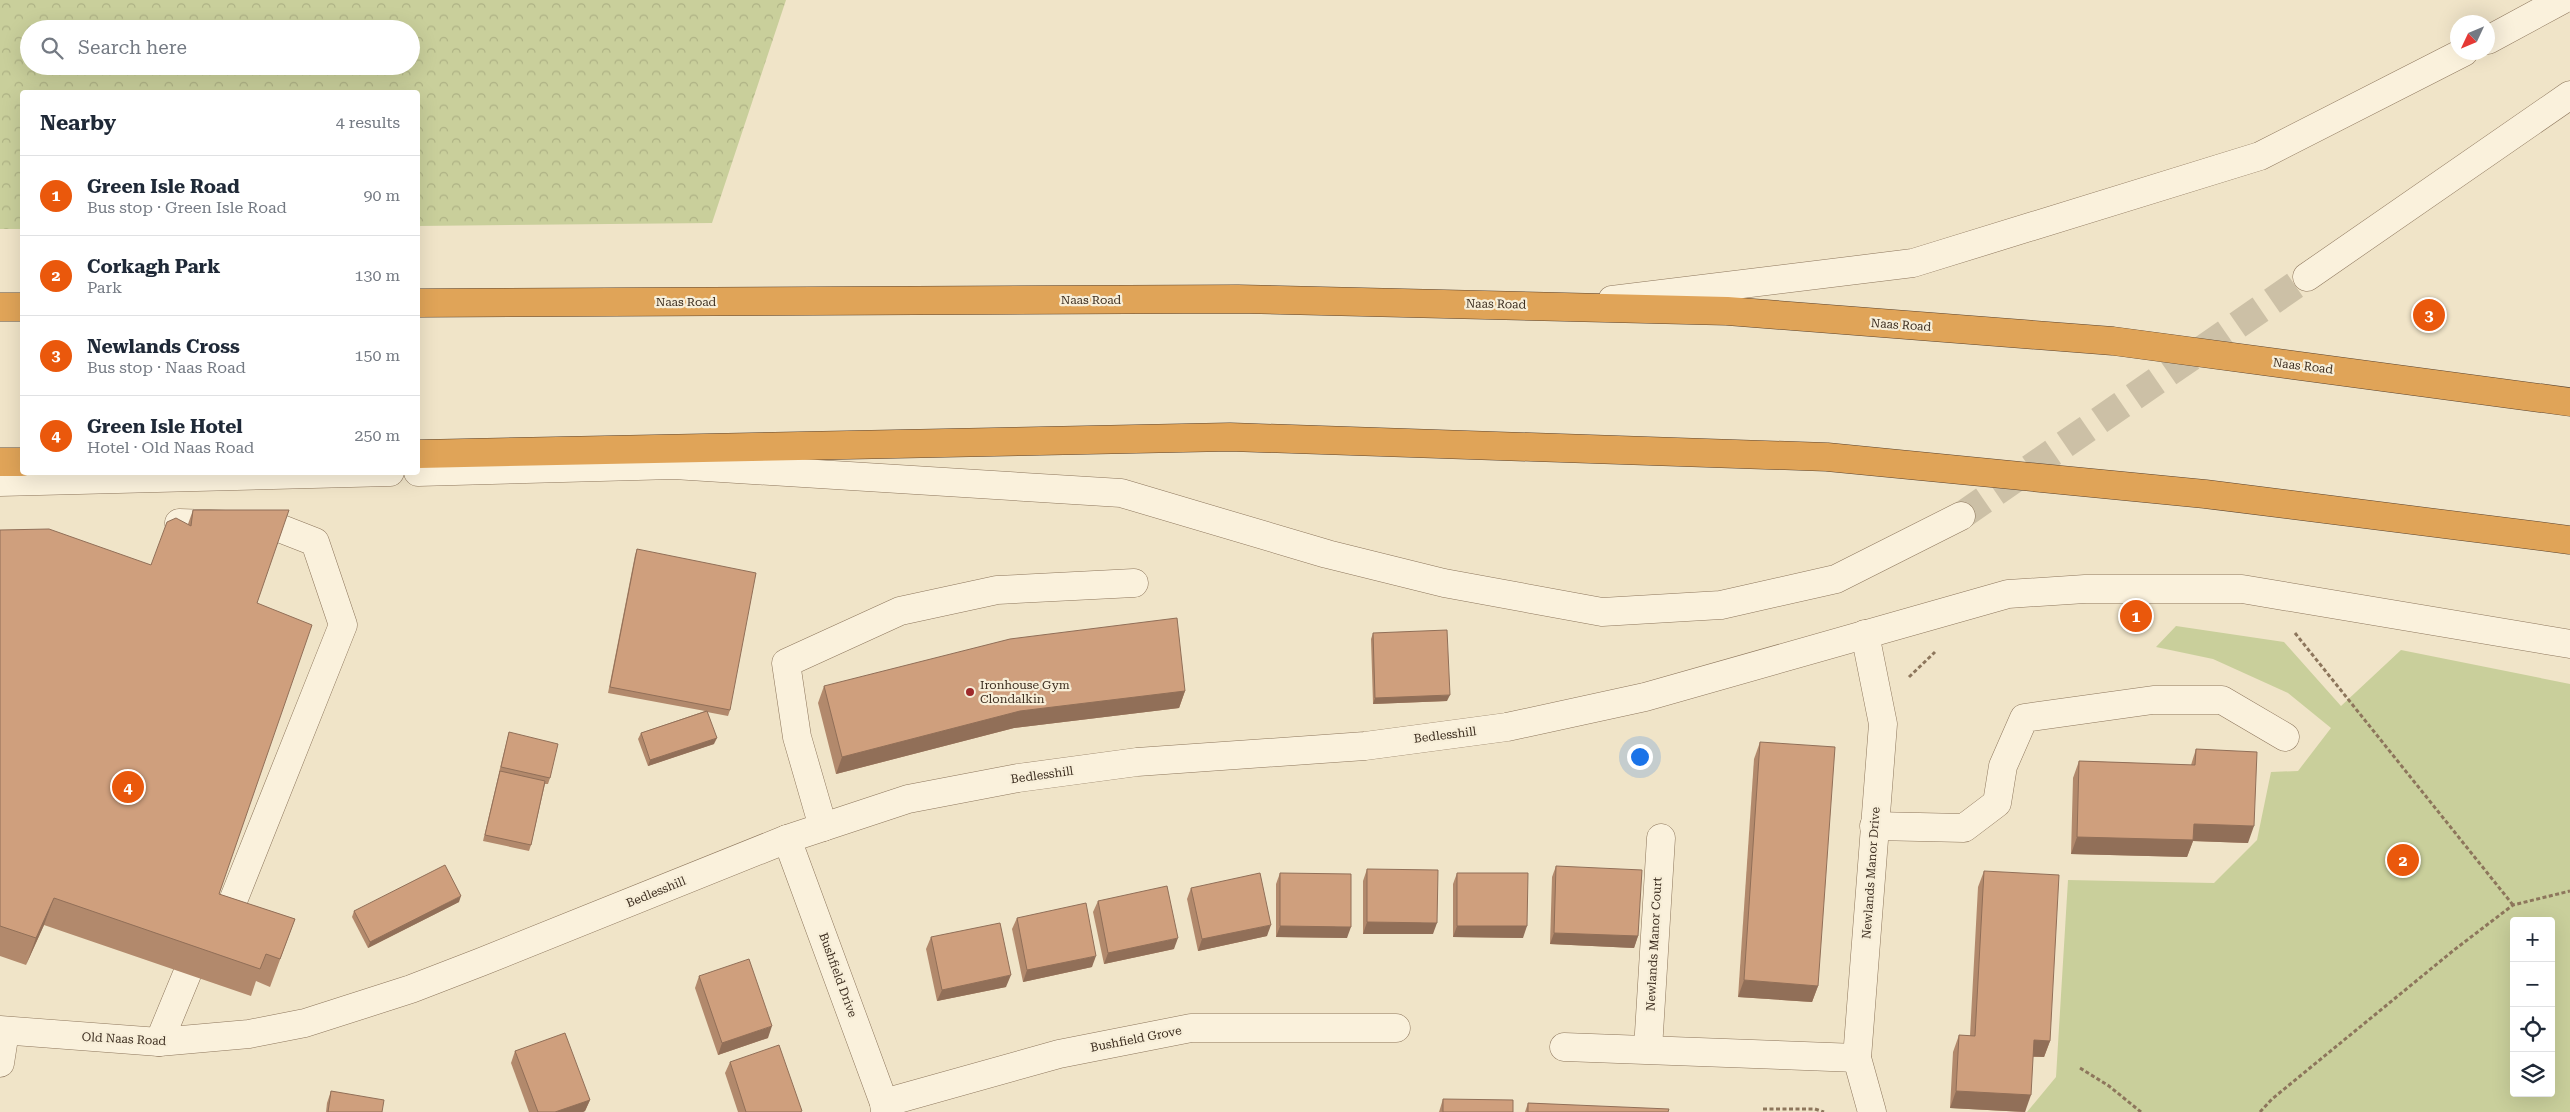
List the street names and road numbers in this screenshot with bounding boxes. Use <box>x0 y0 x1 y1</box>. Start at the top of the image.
street label: Naas Road <box>1061 293 1122 307</box>
street label: Naas Road <box>656 295 717 309</box>
street label: Naas Road <box>1466 296 1527 312</box>
street label: Naas Road <box>1870 316 1932 334</box>
street label: Naas Road <box>2272 355 2334 377</box>
street label: Bedlesshill <box>1413 724 1477 746</box>
street label: Bedlesshill <box>1010 764 1074 786</box>
street label: Newlands Manor Drive <box>1859 806 1883 940</box>
street label: Bedlesshill <box>624 874 688 910</box>
street label: Newlands Manor Court <box>1643 876 1665 1011</box>
street label: Bushfield Drive <box>816 931 860 1020</box>
street label: Bushfield Grove <box>1089 1023 1183 1055</box>
street label: Old Naas Road <box>81 1030 167 1048</box>

